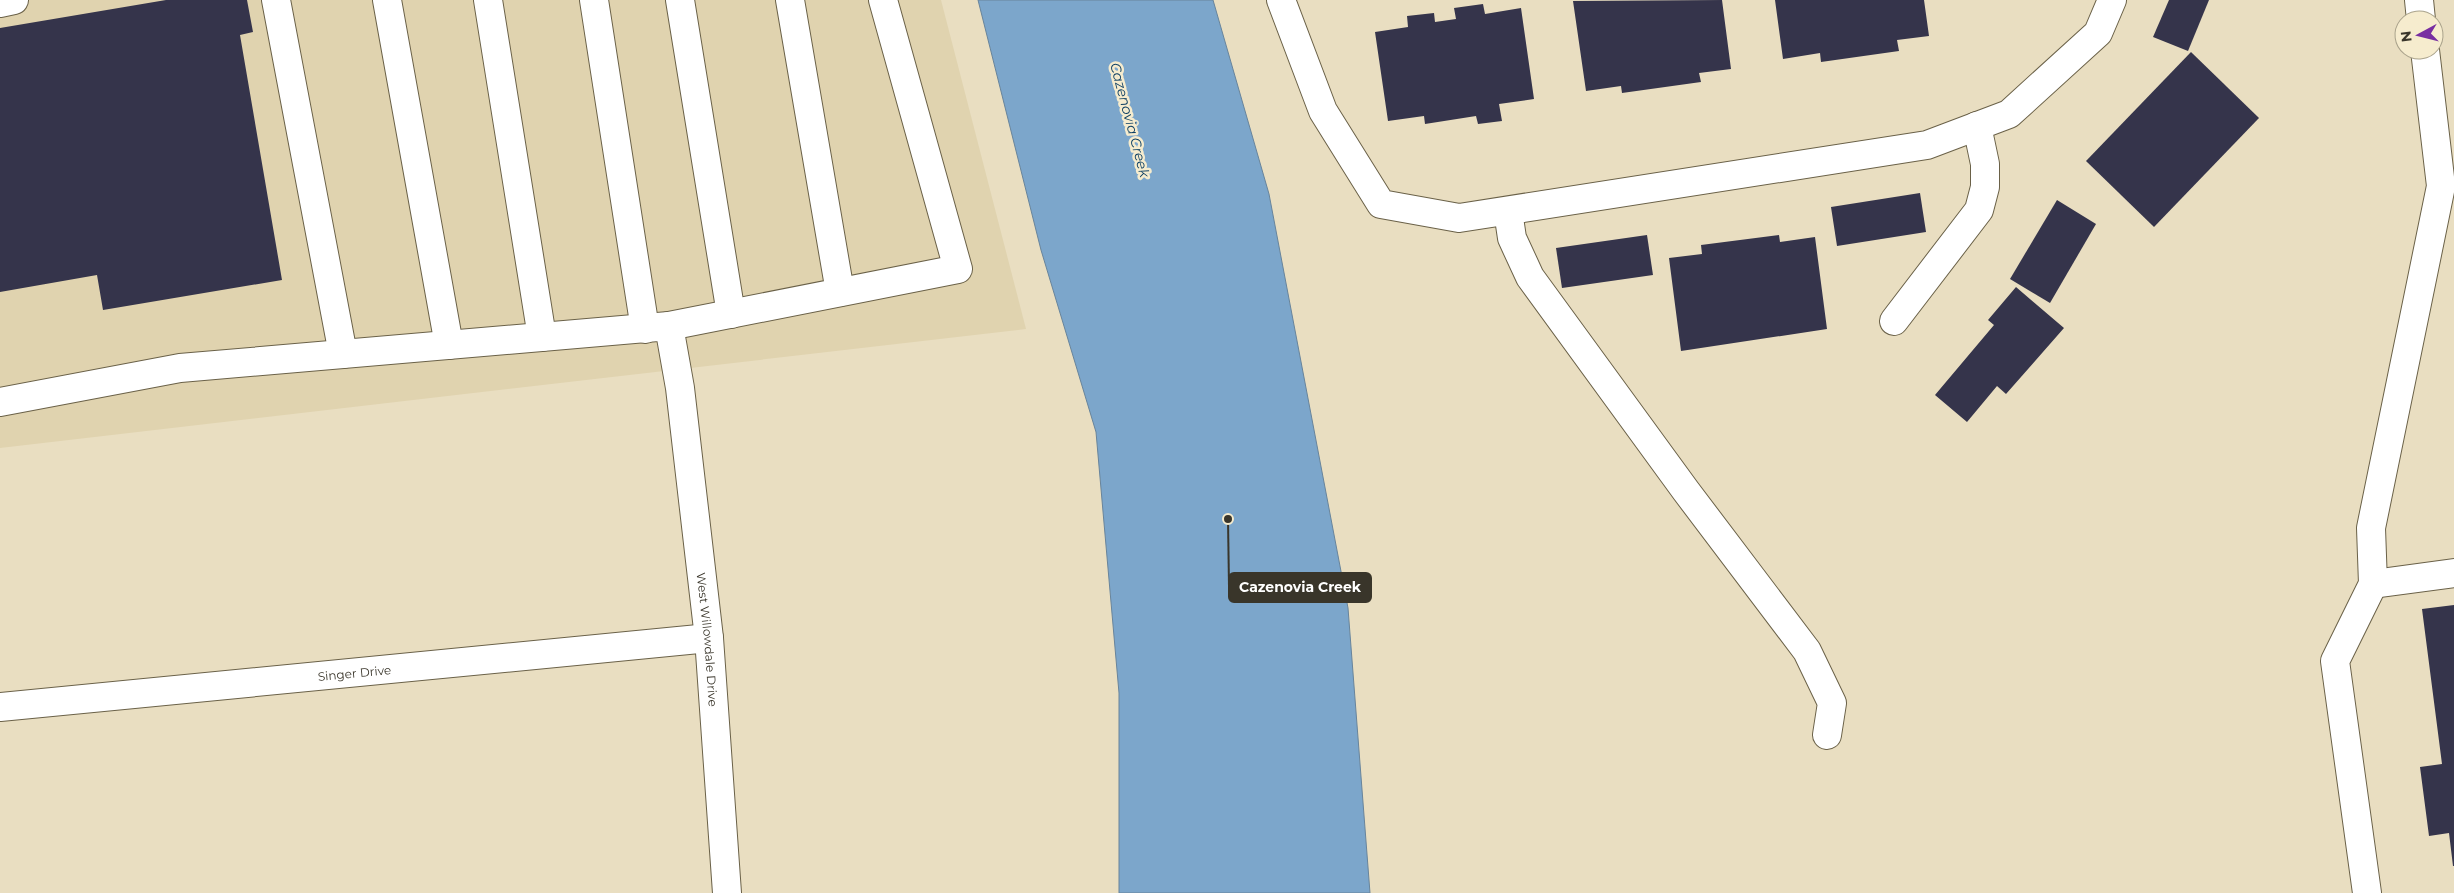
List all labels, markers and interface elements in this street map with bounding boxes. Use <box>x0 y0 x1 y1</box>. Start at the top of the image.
north arrow <box>2394 10 2444 60</box>
text: N <box>2396 30 2416 43</box>
water label: Cazenovia Creek <box>1106 61 1154 180</box>
street label: West Willowdale Drive <box>694 572 721 707</box>
callout: Cazenovia Creek <box>1229 573 1371 602</box>
text: Cazenovia Creek <box>1239 578 1362 596</box>
street label: Singer Drive <box>317 661 392 684</box>

